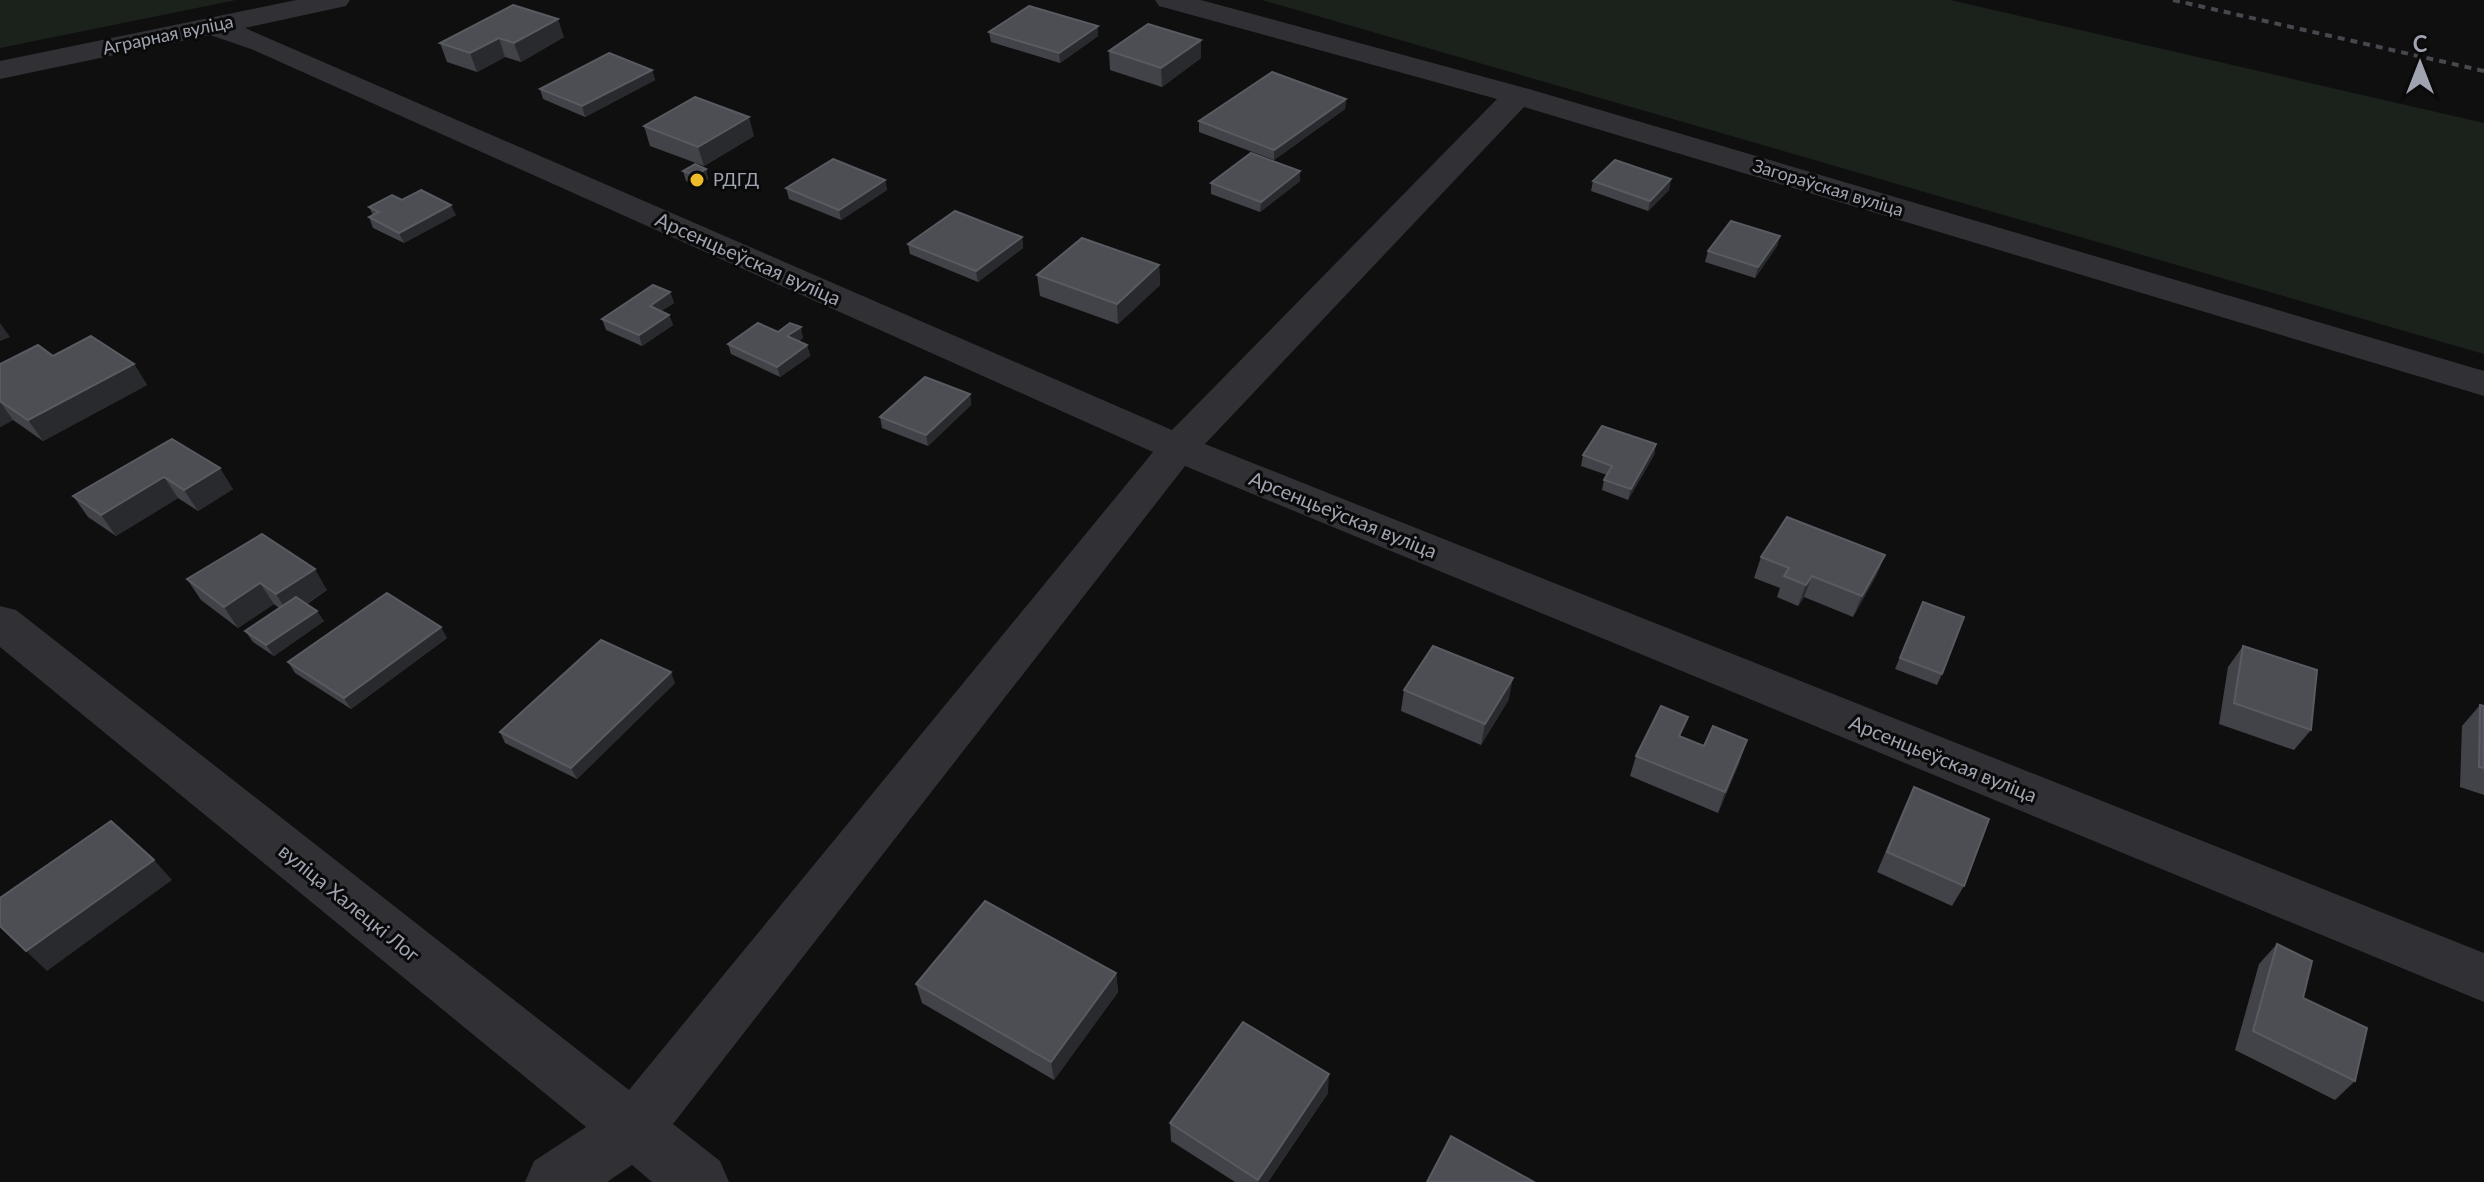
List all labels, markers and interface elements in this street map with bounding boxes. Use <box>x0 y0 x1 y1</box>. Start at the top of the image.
street label: Аграрная вуліца <box>100 9 235 59</box>
north arrow <box>2380 24 2460 104</box>
text: С <box>2413 30 2428 57</box>
street label: Загораўская вуліца <box>1750 154 1906 220</box>
place label: РДГД <box>713 168 759 190</box>
marker: РДГД <box>688 171 706 189</box>
street label: Арсенцьеўская вуліца <box>652 206 845 310</box>
street label: Арсенцьеўская вуліца <box>1246 465 1441 563</box>
street label: Арсенцьеўская вуліца <box>1846 709 2041 807</box>
street label: вуліца Халецкі Лог <box>275 838 425 966</box>

